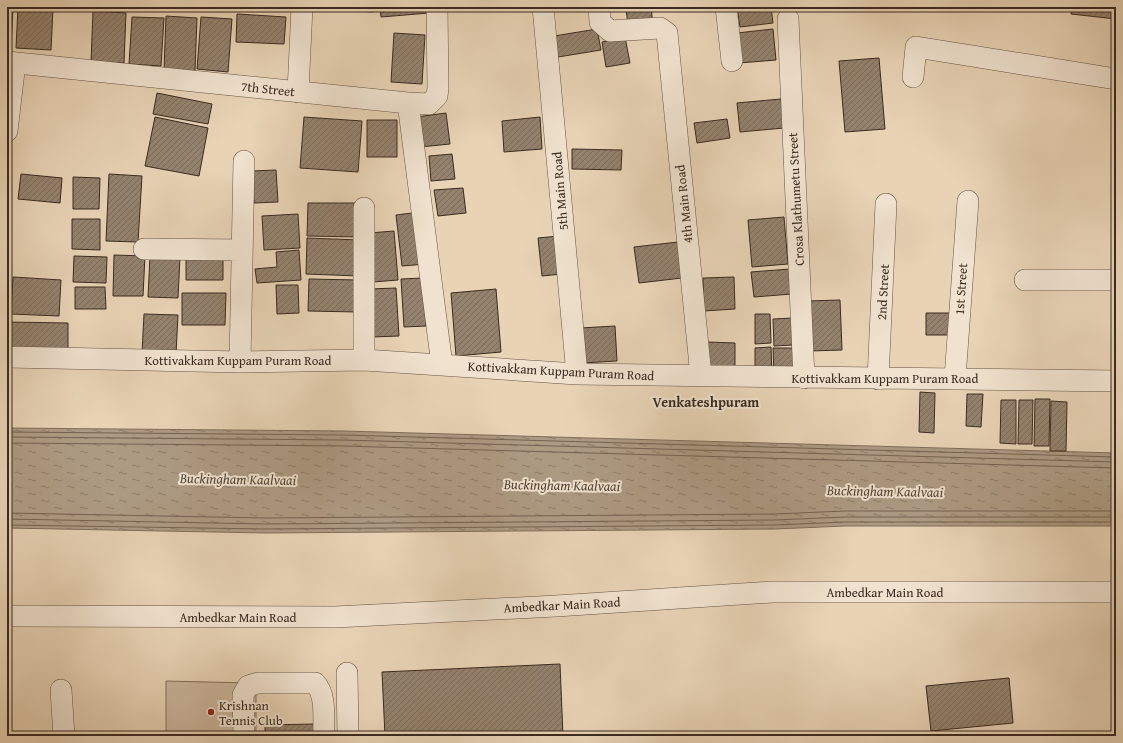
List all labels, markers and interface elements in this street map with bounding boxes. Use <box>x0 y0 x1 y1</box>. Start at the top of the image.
street label: 7th Street <box>240 77 296 101</box>
street label: Crosa Klathumetu Street <box>783 131 809 266</box>
street label: 5th Main Road <box>547 151 573 231</box>
street label: 4th Main Road <box>670 164 698 244</box>
street label: 1st Street <box>950 262 972 315</box>
street label: 2nd Street <box>872 263 894 321</box>
street label: Kottivakkam Kuppam Puram Road <box>145 351 331 370</box>
street label: Kottivakkam Kuppam Puram Road <box>467 357 655 385</box>
street label: Kottivakkam Kuppam Puram Road <box>792 369 978 388</box>
district label: Venkateshpuram <box>653 392 759 412</box>
water label: Buckingham Kaalvaai <box>179 468 297 490</box>
water label: Buckingham Kaalvaai <box>503 474 621 496</box>
water label: Buckingham Kaalvaai <box>826 480 944 502</box>
street label: Ambedkar Main Road <box>826 583 944 602</box>
street label: Ambedkar Main Road <box>503 592 621 618</box>
street label: Ambedkar Main Road <box>179 608 297 627</box>
place label: Krishnan Tennis Club <box>219 696 283 730</box>
marker: Krishnan Tennis Club <box>206 707 216 717</box>

